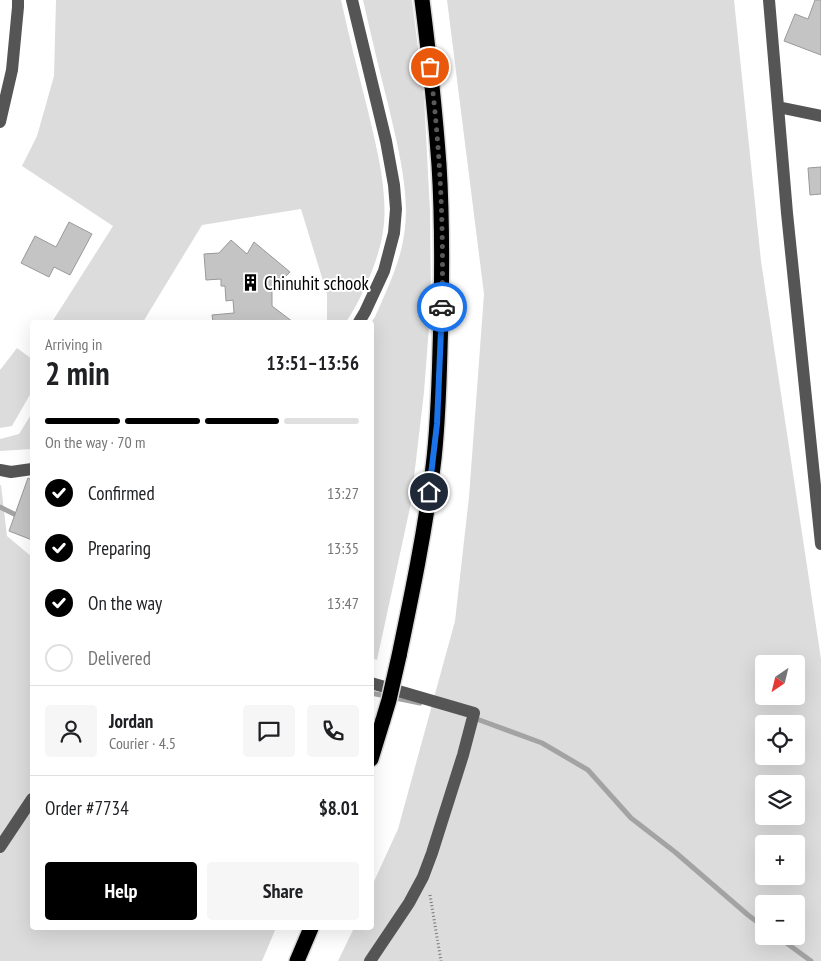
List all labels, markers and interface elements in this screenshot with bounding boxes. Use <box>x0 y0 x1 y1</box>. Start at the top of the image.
pin <box>409 46 451 88</box>
icon: bag <box>416 53 444 81</box>
place label: Chinuhit schook <box>264 271 369 295</box>
building icon: Chinuhit schook <box>240 273 260 293</box>
courier <box>417 282 467 332</box>
icon: car <box>428 293 456 321</box>
text: Arriving in <box>45 334 102 354</box>
text: 13:51–13:56 <box>266 351 359 375</box>
text: 2 min <box>45 352 110 394</box>
text: On the way · 70 m <box>45 432 145 452</box>
pin <box>408 471 450 513</box>
icon: home <box>415 478 443 506</box>
icon: check <box>45 479 73 507</box>
text: Confirmed <box>88 481 155 505</box>
text: 13:27 <box>327 483 359 503</box>
icon: check <box>45 534 73 562</box>
text: Preparing <box>88 536 151 560</box>
text: 13:35 <box>327 538 359 558</box>
icon: check <box>45 589 73 617</box>
text: On the way <box>88 591 162 615</box>
text: 13:47 <box>327 593 359 613</box>
text: Delivered <box>88 646 151 670</box>
north arrow <box>755 655 805 705</box>
map controls <box>755 655 805 945</box>
button: person <box>45 705 97 757</box>
button: chat <box>243 705 295 757</box>
button: phone <box>307 705 359 757</box>
text: Jordan <box>109 709 153 733</box>
button: locate <box>755 715 805 765</box>
text: Courier · 4.5 <box>109 733 176 753</box>
button: layers <box>755 775 805 825</box>
text: Order #7734 <box>45 796 129 820</box>
text: $8.01 <box>319 796 359 820</box>
button: + <box>755 835 805 885</box>
button: Help <box>45 862 197 920</box>
button: Share <box>207 862 359 920</box>
button: − <box>755 895 805 945</box>

